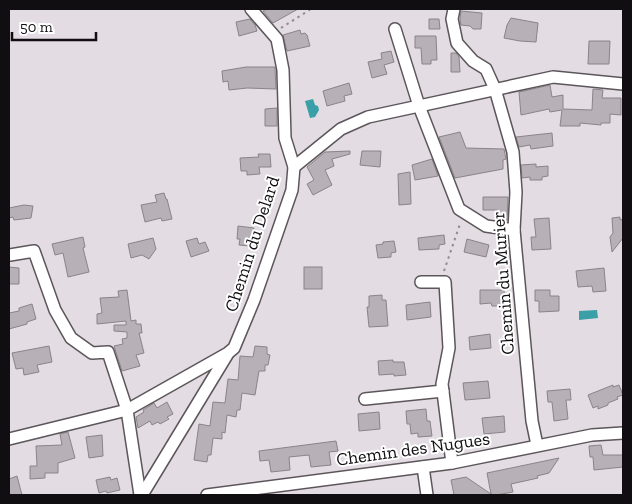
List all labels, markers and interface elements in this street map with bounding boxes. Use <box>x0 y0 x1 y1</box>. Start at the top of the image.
scale bar <box>12 10 96 42</box>
text: 50 m <box>20 18 53 36</box>
street label: Chemin du Delard <box>220 173 284 315</box>
street label: Chemin du Murier <box>487 211 519 355</box>
street label: Chemin des Nugues <box>335 427 491 471</box>

